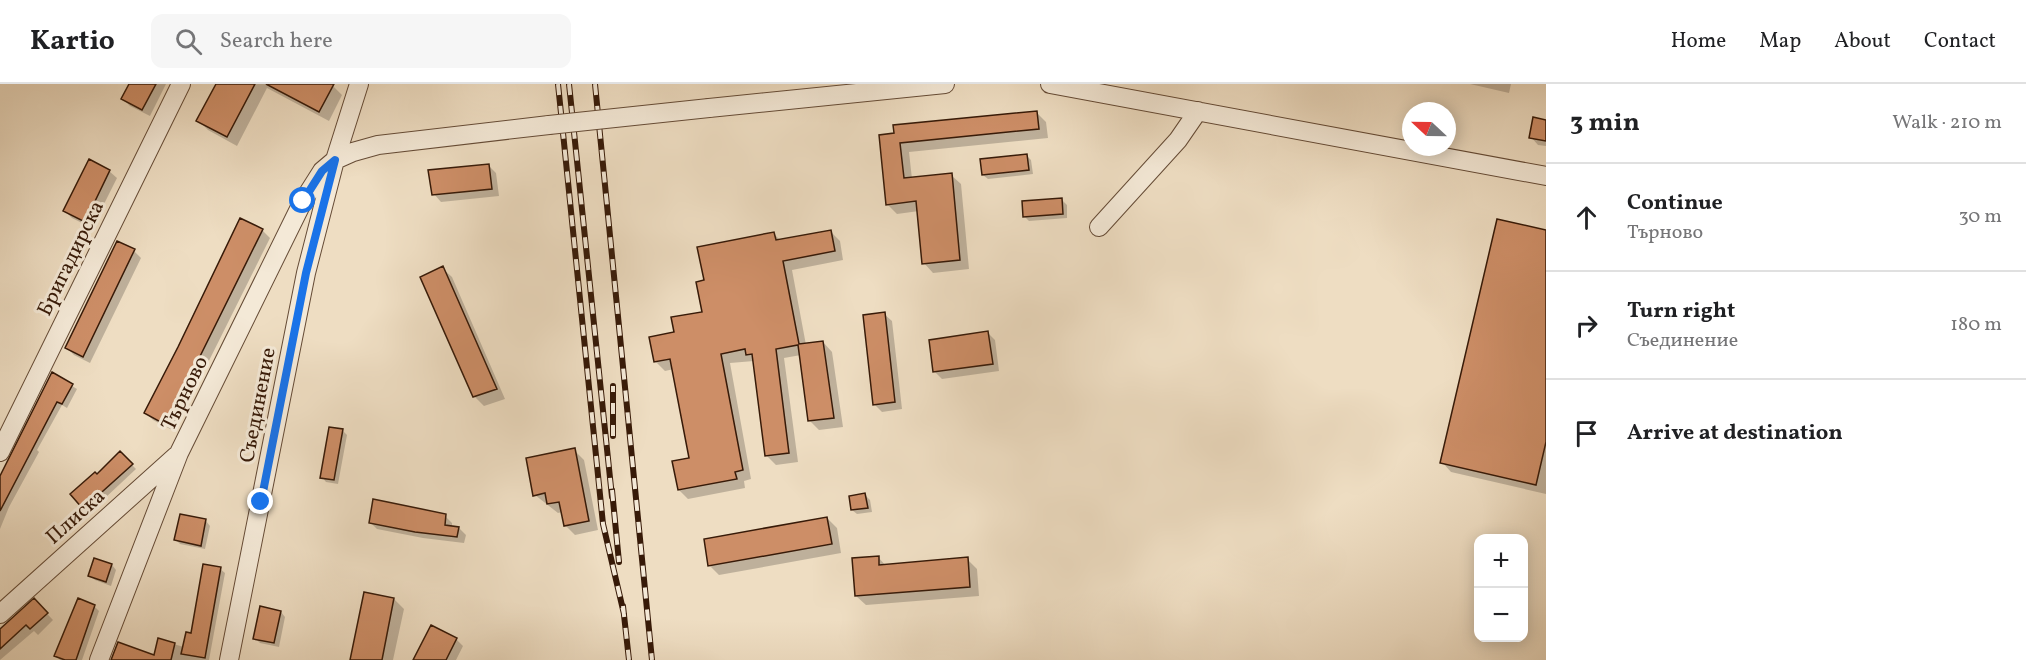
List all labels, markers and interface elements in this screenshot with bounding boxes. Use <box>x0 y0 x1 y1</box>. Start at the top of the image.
search box <box>151 14 571 68</box>
text: Kartio <box>30 22 115 61</box>
icon: search <box>172 25 205 58</box>
text: Search here <box>220 26 333 57</box>
text: Home <box>1671 27 1726 56</box>
text: Map <box>1759 27 1801 56</box>
text: About <box>1834 27 1891 56</box>
text: Contact <box>1924 27 1996 56</box>
north arrow <box>1402 102 1456 156</box>
text: 3 min <box>1570 105 1640 141</box>
text: Walk · 210 m <box>1892 109 2002 137</box>
route start <box>289 187 315 213</box>
text: Continue <box>1627 188 1723 219</box>
street label: Бригадирска <box>31 196 112 321</box>
icon: ahead <box>1570 201 1603 234</box>
text: 30 m <box>1958 203 2002 231</box>
text: Търново <box>1627 219 1703 247</box>
text: Turn right <box>1627 296 1735 327</box>
icon: right <box>1570 309 1603 342</box>
text: 180 m <box>1950 311 2002 339</box>
text: Съединение <box>1627 327 1738 355</box>
street label: Съединение <box>233 345 284 465</box>
street label: Търново <box>155 351 216 436</box>
icon: arrive <box>1570 417 1603 450</box>
text: Arrive at destination <box>1627 418 1843 449</box>
street label: Плиска <box>40 483 112 552</box>
route end <box>247 488 273 514</box>
map controls <box>1474 534 1528 642</box>
button: + <box>1474 534 1528 588</box>
button: − <box>1474 588 1528 642</box>

